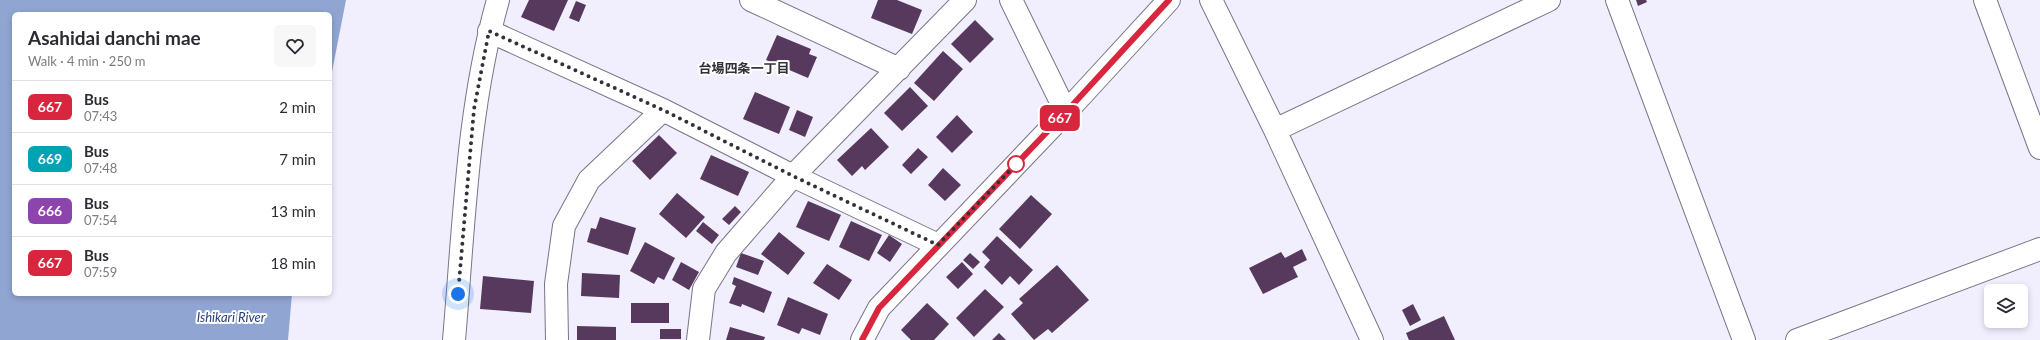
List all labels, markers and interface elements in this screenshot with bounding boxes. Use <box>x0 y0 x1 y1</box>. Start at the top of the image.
button: heart <box>274 25 316 67</box>
text: Asahidai danchi mae <box>28 26 201 49</box>
text: Walk · 4 min · 250 m <box>28 53 146 69</box>
district label: 台場四条一丁目 <box>698 60 790 76</box>
text: Bus <box>84 90 109 108</box>
text: 667 <box>38 98 62 115</box>
text: 2 min <box>279 98 316 116</box>
line badge: 667 <box>1037 105 1083 131</box>
text: 07:43 <box>84 108 117 124</box>
text: 667 <box>1048 109 1072 126</box>
text: Bus <box>84 142 109 160</box>
text: 669 <box>38 150 62 167</box>
text: 7 min <box>279 150 316 168</box>
unlabelled marker <box>1007 155 1025 173</box>
text: 07:48 <box>84 160 117 176</box>
text: Bus <box>84 194 109 212</box>
text: 666 <box>38 202 62 219</box>
text: 13 min <box>270 202 316 220</box>
text: 07:54 <box>84 212 117 228</box>
text: Bus <box>84 246 109 264</box>
text: 667 <box>38 254 62 271</box>
text: 18 min <box>270 254 316 272</box>
text: 07:59 <box>84 264 117 280</box>
your location <box>448 284 468 304</box>
map controls <box>1984 284 2028 328</box>
button: layers <box>1984 284 2028 328</box>
water label: Ishikari River <box>197 309 266 325</box>

